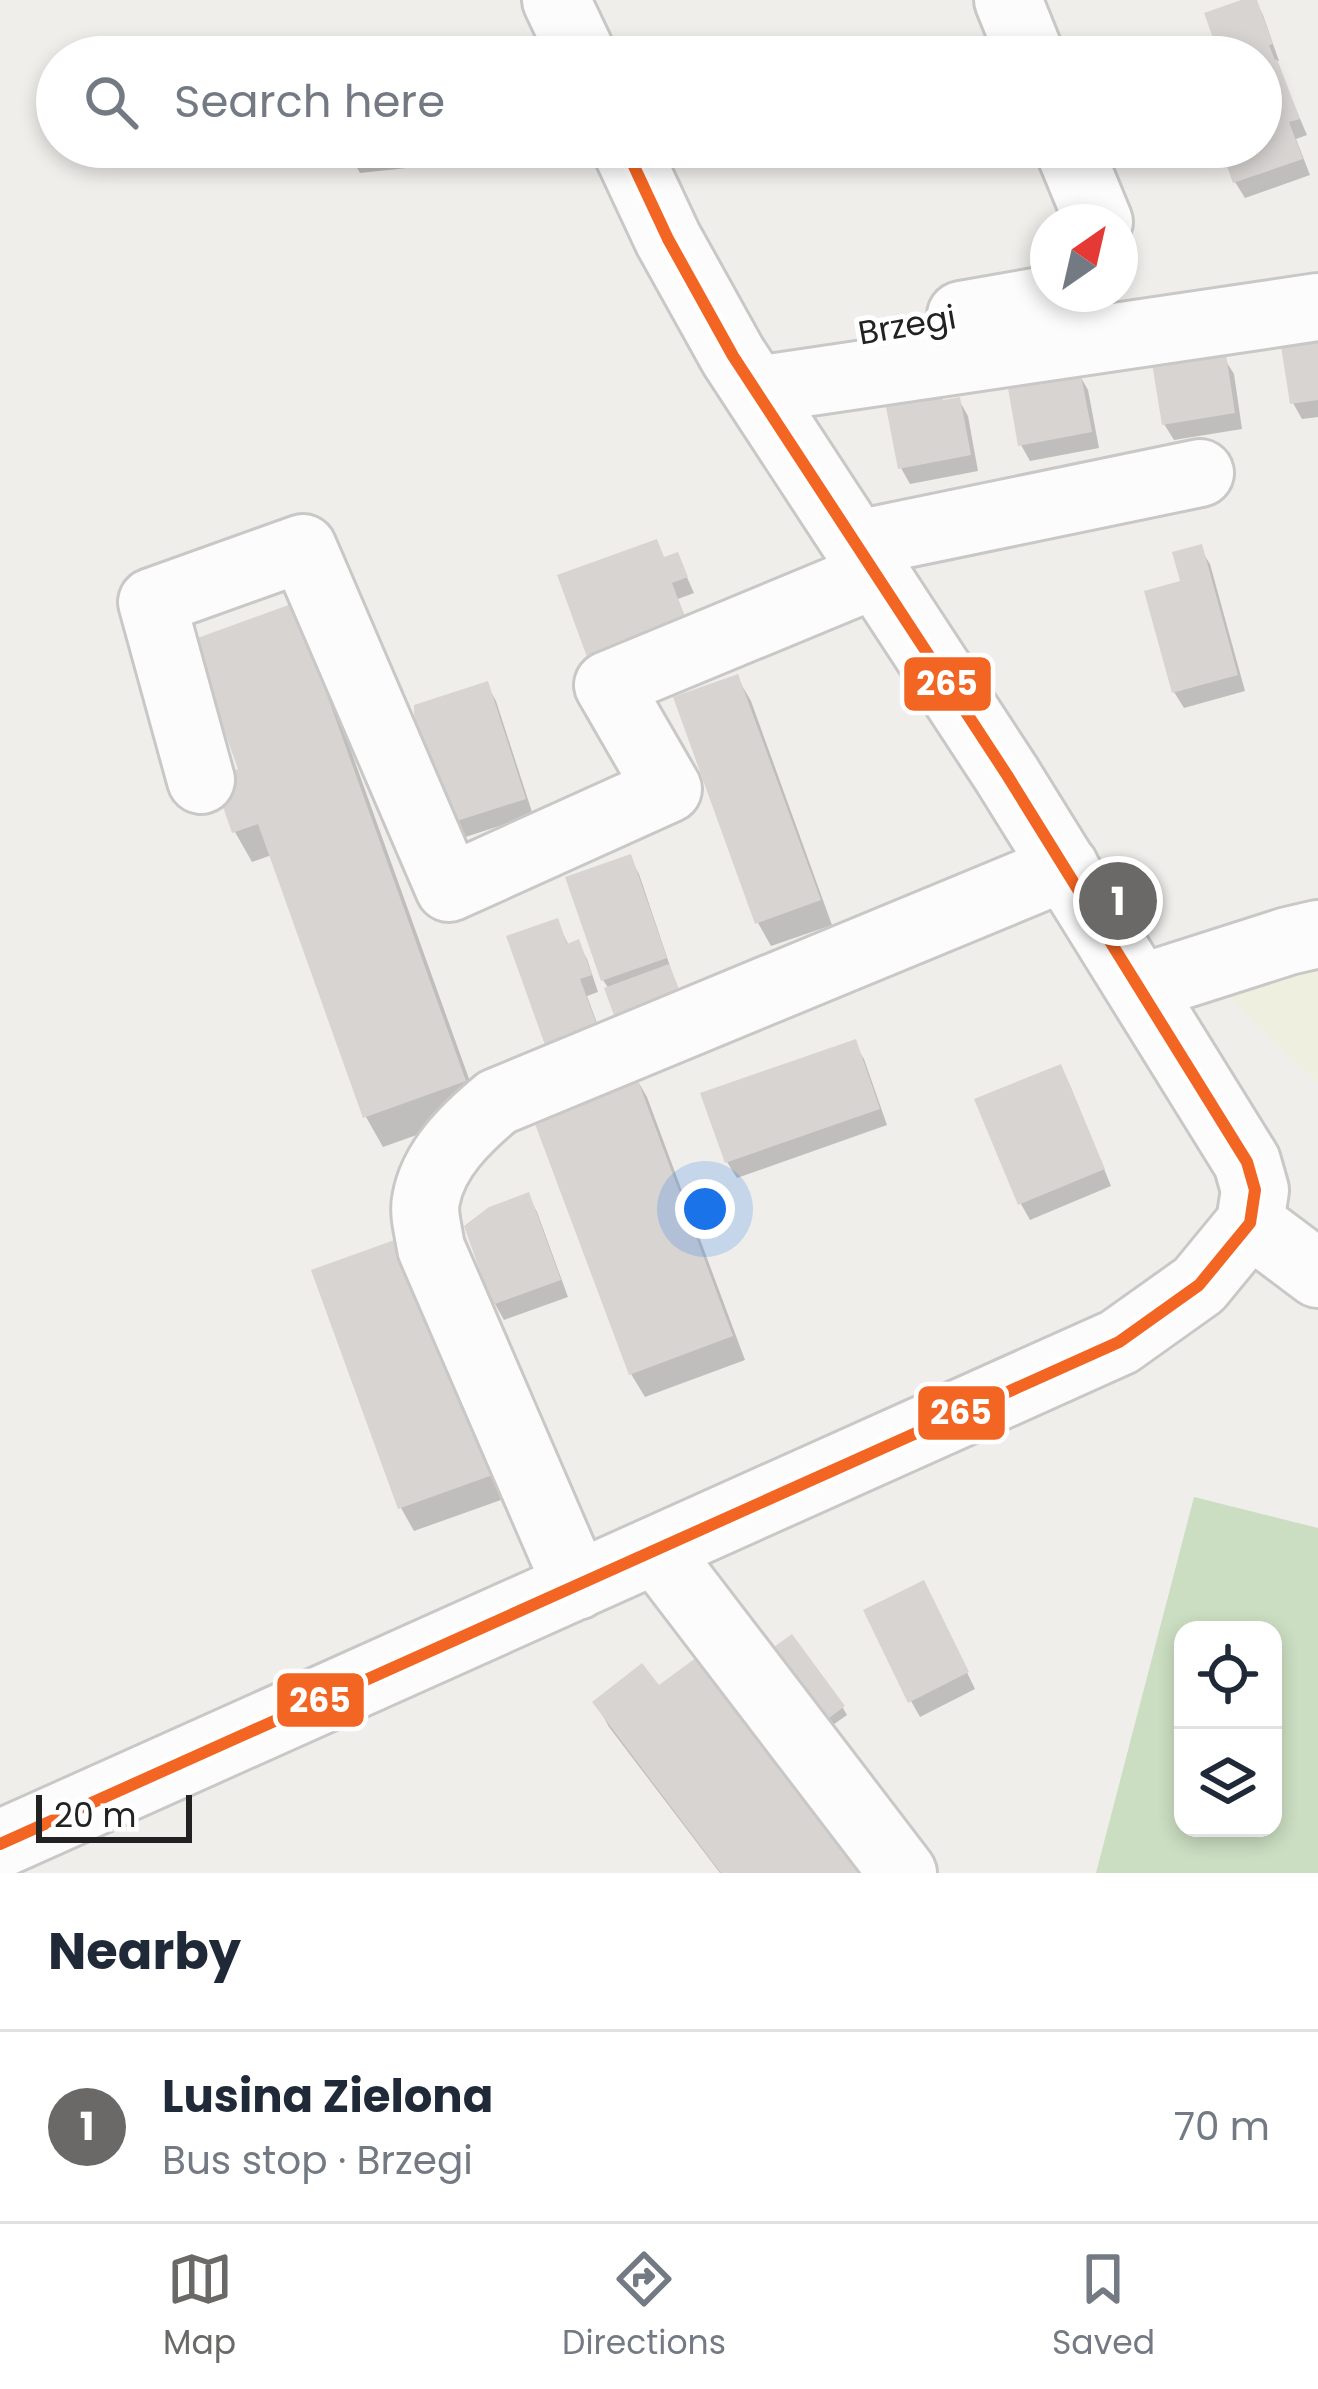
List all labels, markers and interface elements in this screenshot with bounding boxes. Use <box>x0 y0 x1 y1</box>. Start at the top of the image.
search box <box>36 36 1282 168</box>
icon: search <box>78 69 144 135</box>
text: Search here <box>174 70 445 133</box>
north arrow <box>1030 204 1138 312</box>
street label: Brzegi <box>854 293 960 357</box>
line badge: 265 <box>902 655 993 713</box>
text: 265 <box>916 660 978 707</box>
pin: 1 <box>1079 856 1157 946</box>
your location <box>675 1179 735 1239</box>
line badge: 265 <box>916 1384 1007 1442</box>
text: 265 <box>930 1389 992 1436</box>
map controls <box>1174 1621 1282 1837</box>
button: locate <box>1174 1621 1282 1729</box>
line badge: 265 <box>275 1671 366 1729</box>
text: 265 <box>289 1677 351 1724</box>
button: layers <box>1174 1729 1282 1837</box>
scale bar <box>36 1789 192 1842</box>
text: 20 m <box>54 1792 137 1839</box>
text: Nearby <box>48 1915 241 1987</box>
text: Lusina Zielona <box>162 2065 493 2128</box>
text: 1 <box>80 2099 94 2154</box>
text: 70 m <box>1174 2099 1270 2154</box>
text: Bus stop · Brzegi <box>162 2133 473 2188</box>
tab: Map <box>163 2246 236 2368</box>
tab: Directions <box>562 2246 726 2368</box>
tab: Saved <box>1052 2246 1155 2368</box>

